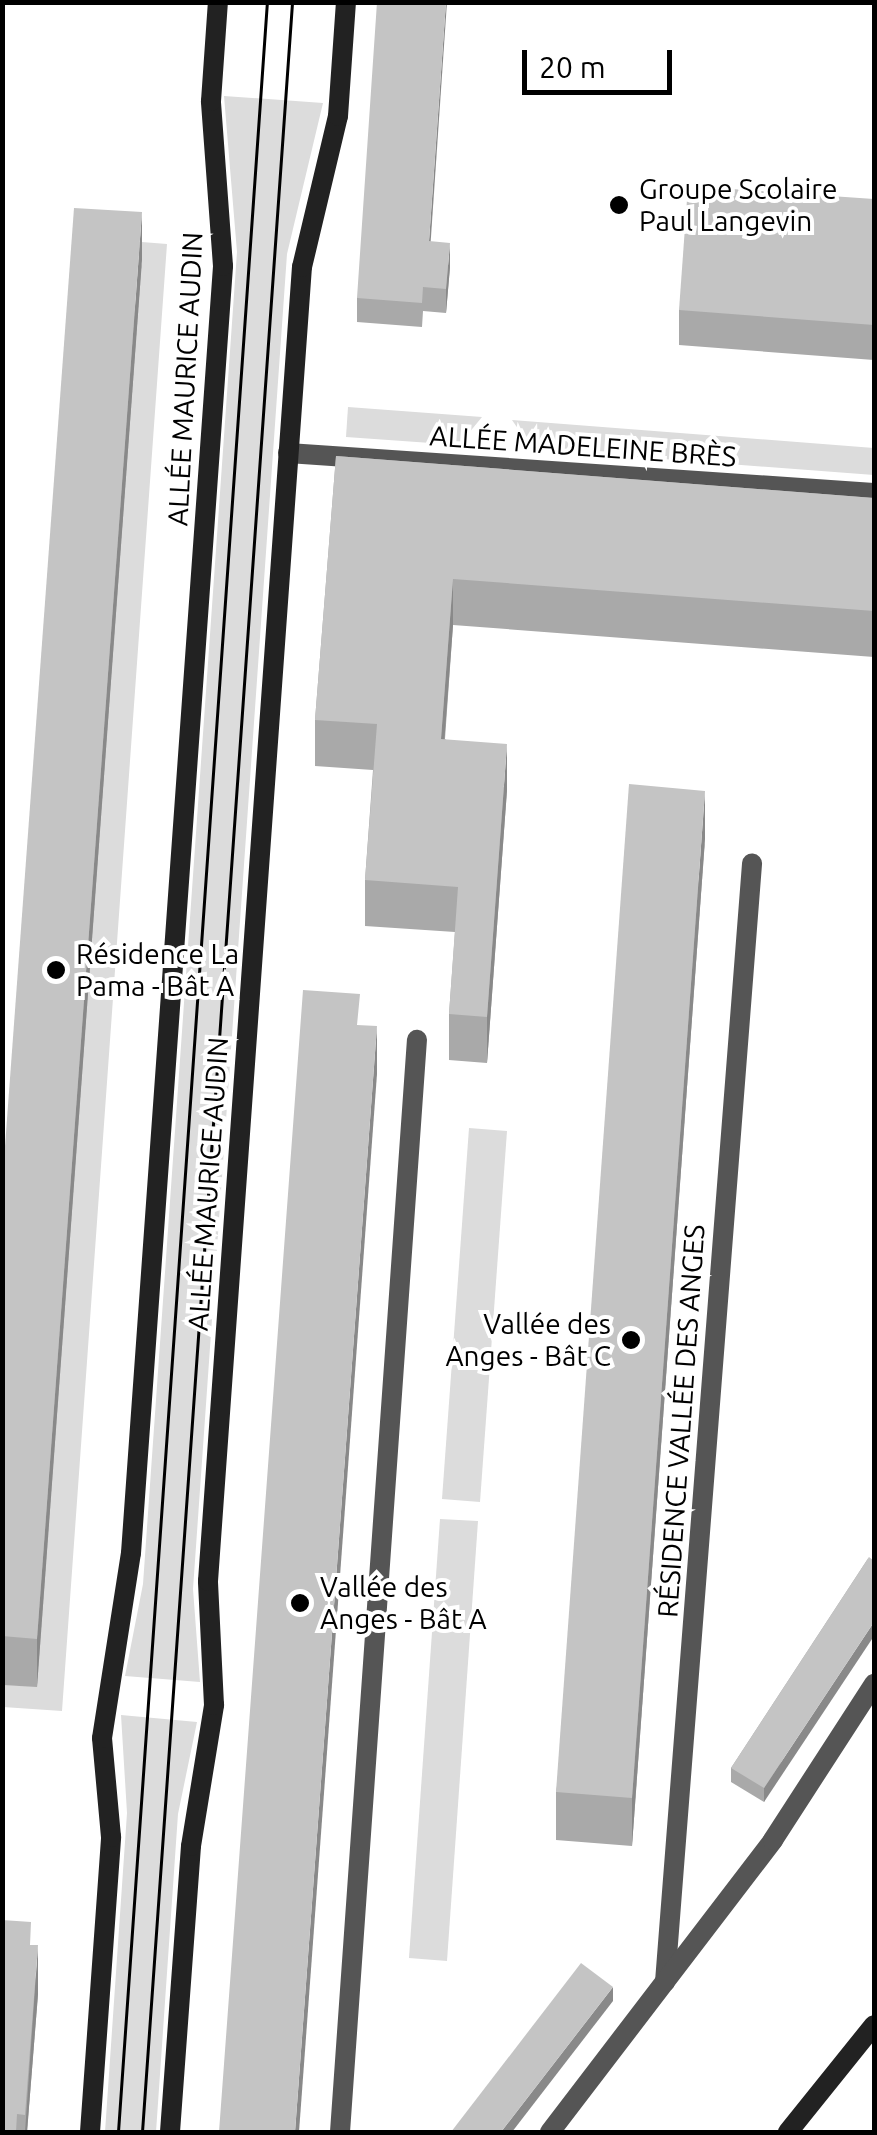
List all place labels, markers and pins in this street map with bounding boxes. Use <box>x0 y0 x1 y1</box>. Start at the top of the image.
place label: Groupe Scolaire Paul Langevin <box>639 172 837 238</box>
marker: Groupe Scolaire Paul Langevin <box>608 194 630 216</box>
place label: Résidence La Pama - Bât A <box>76 937 239 1003</box>
marker: Résidence La Pama - Bât A <box>45 959 67 981</box>
place label: Vallée des Anges - Bât C <box>445 1307 611 1373</box>
marker: Vallée des Anges - Bât C <box>620 1329 642 1351</box>
place label: Vallée des Anges - Bât A <box>320 1570 487 1636</box>
marker: Vallée des Anges - Bât A <box>289 1592 311 1614</box>

